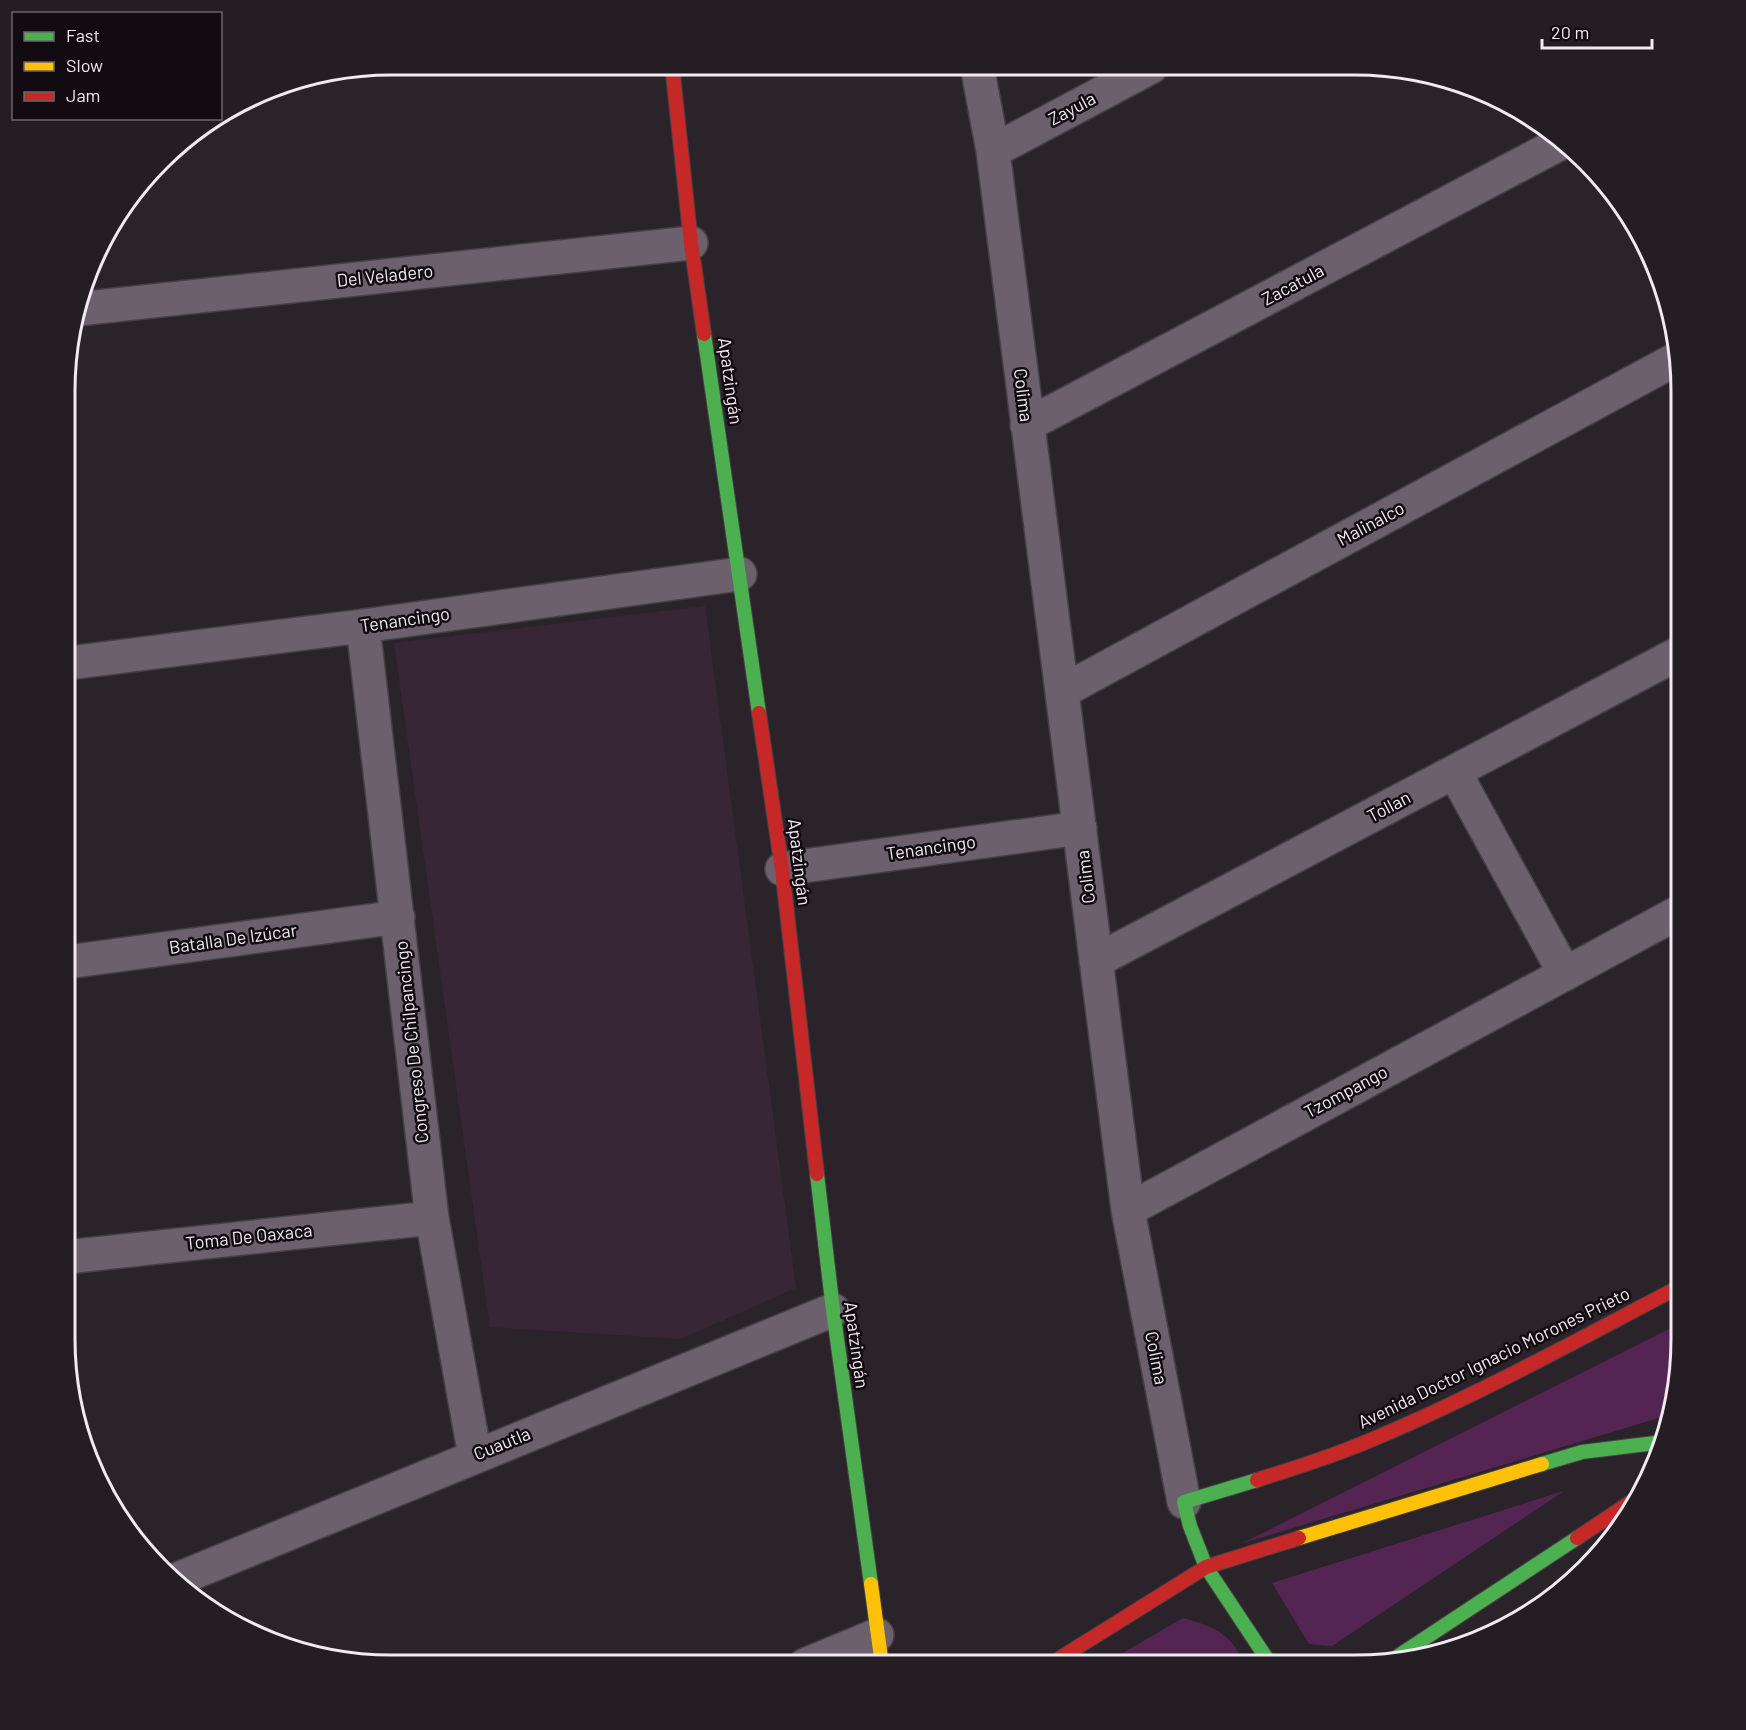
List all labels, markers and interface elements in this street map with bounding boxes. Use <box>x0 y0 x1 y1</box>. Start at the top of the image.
legend <box>12 12 222 120</box>
scale bar <box>1542 12 1652 50</box>
text: 20 m <box>1551 21 1589 43</box>
text: Fast <box>66 24 100 46</box>
text: Slow <box>66 54 103 76</box>
text: Jam <box>66 84 100 106</box>
street label: Zayula <box>1044 87 1099 130</box>
street label: Del Veladero <box>336 259 434 291</box>
street label: Zacatula <box>1258 259 1327 310</box>
street label: Apatzingán <box>714 336 748 426</box>
street label: Colima <box>1010 367 1038 423</box>
street label: Malinalco <box>1333 496 1408 550</box>
street label: Tenancingo <box>359 602 451 636</box>
street label: Tollan <box>1363 786 1414 827</box>
street label: Apatzingán <box>784 817 816 907</box>
street label: Tenancingo <box>885 830 977 864</box>
street label: Colima <box>1071 849 1099 905</box>
street label: Batalla De Izúcar <box>167 918 299 958</box>
street label: Congreso De Chilpancingo <box>389 940 433 1144</box>
street label: Tzompango <box>1300 1060 1391 1122</box>
street label: Toma De Oaxaca <box>184 1218 313 1254</box>
street label: Avenida Doctor Ignacio Morones Prieto <box>1354 1281 1633 1433</box>
street label: Apatzingán <box>840 1300 874 1390</box>
street label: Colima <box>1141 1329 1173 1386</box>
street label: Cuautla <box>470 1422 533 1464</box>

